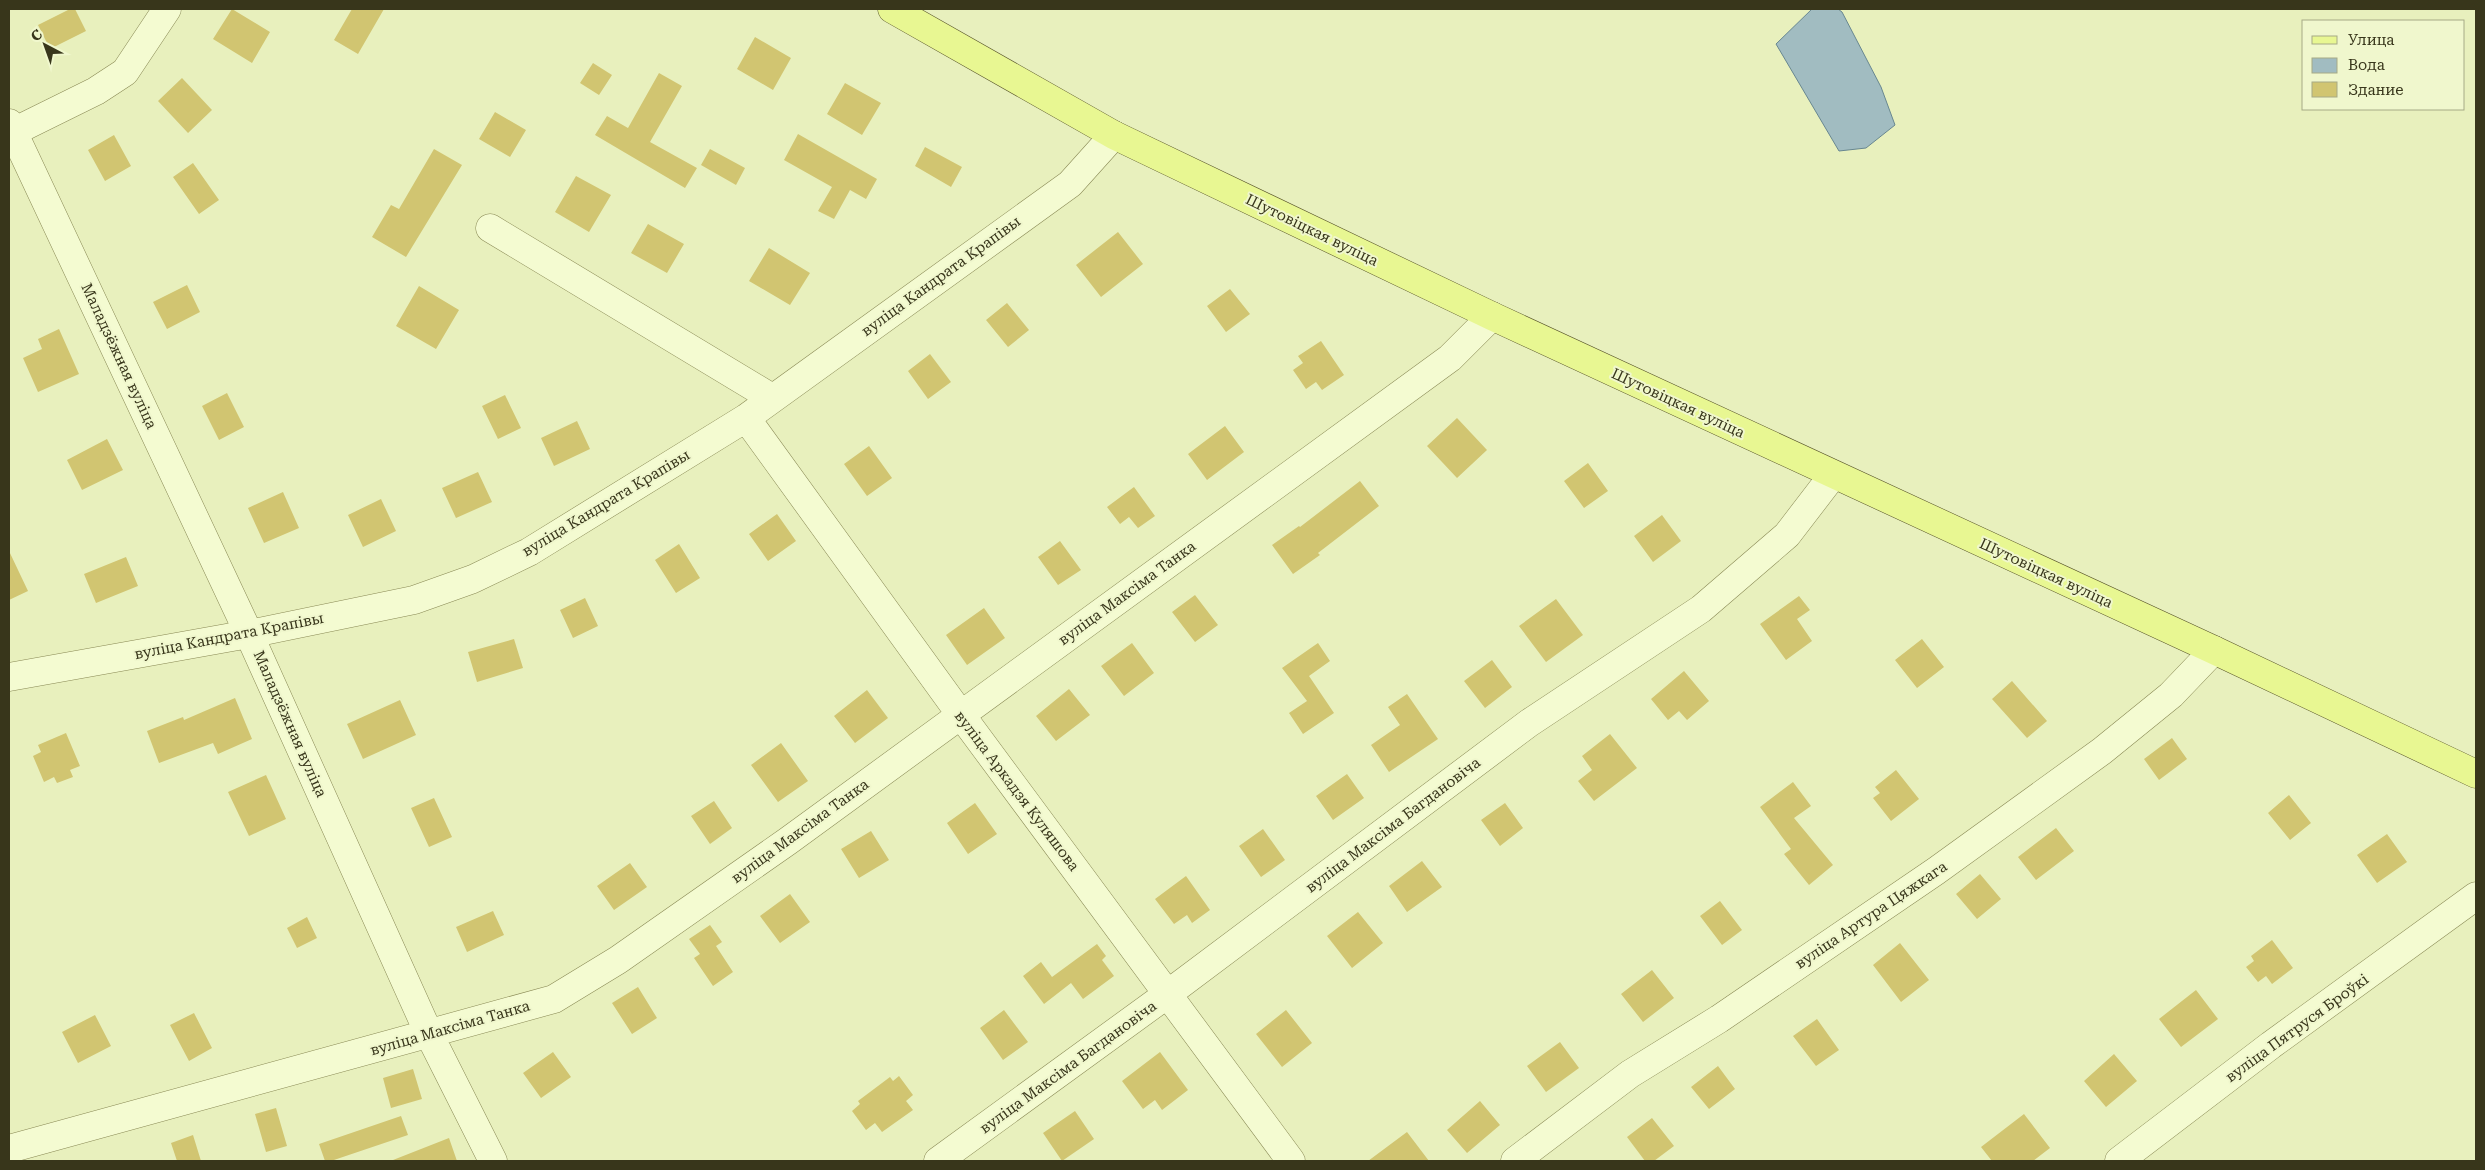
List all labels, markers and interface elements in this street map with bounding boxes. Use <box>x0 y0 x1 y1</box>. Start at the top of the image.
north arrow <box>20 20 70 70</box>
legend <box>2302 20 2465 110</box>
text: С <box>28 26 46 44</box>
text: Улица <box>2348 31 2394 49</box>
text: Вода <box>2348 56 2385 74</box>
text: Здание <box>2348 81 2404 99</box>
street label: Шутовіцкая вуліца <box>1243 190 1381 270</box>
street label: вуліца Кандрата Крапівы <box>858 212 1024 340</box>
street label: Маладзёжная вуліца <box>77 280 161 432</box>
street label: Шутовіцкая вуліца <box>1608 364 1748 442</box>
street label: вуліца Кандрата Крапівы <box>519 446 693 560</box>
street label: Шутовіцкая вуліца <box>1976 534 2116 612</box>
street label: вуліца Максіма Танка <box>1055 537 1199 649</box>
street label: вуліца Кандрата Крапівы <box>133 609 325 663</box>
street label: Маладзёжная вуліца <box>250 648 330 800</box>
street label: вуліца Аркадзя Куляшова <box>951 707 1083 875</box>
street label: вуліца Максіма Багдановіча <box>1302 753 1484 897</box>
street label: вуліца Максіма Танка <box>728 775 872 887</box>
street label: вуліца Артура Цяжкага <box>1792 857 1950 973</box>
street label: вуліца Пятруся Броўкі <box>2222 970 2372 1086</box>
street label: вуліца Максіма Танка <box>368 997 532 1059</box>
street label: вуліца Максіма Багдановіча <box>976 997 1160 1137</box>

